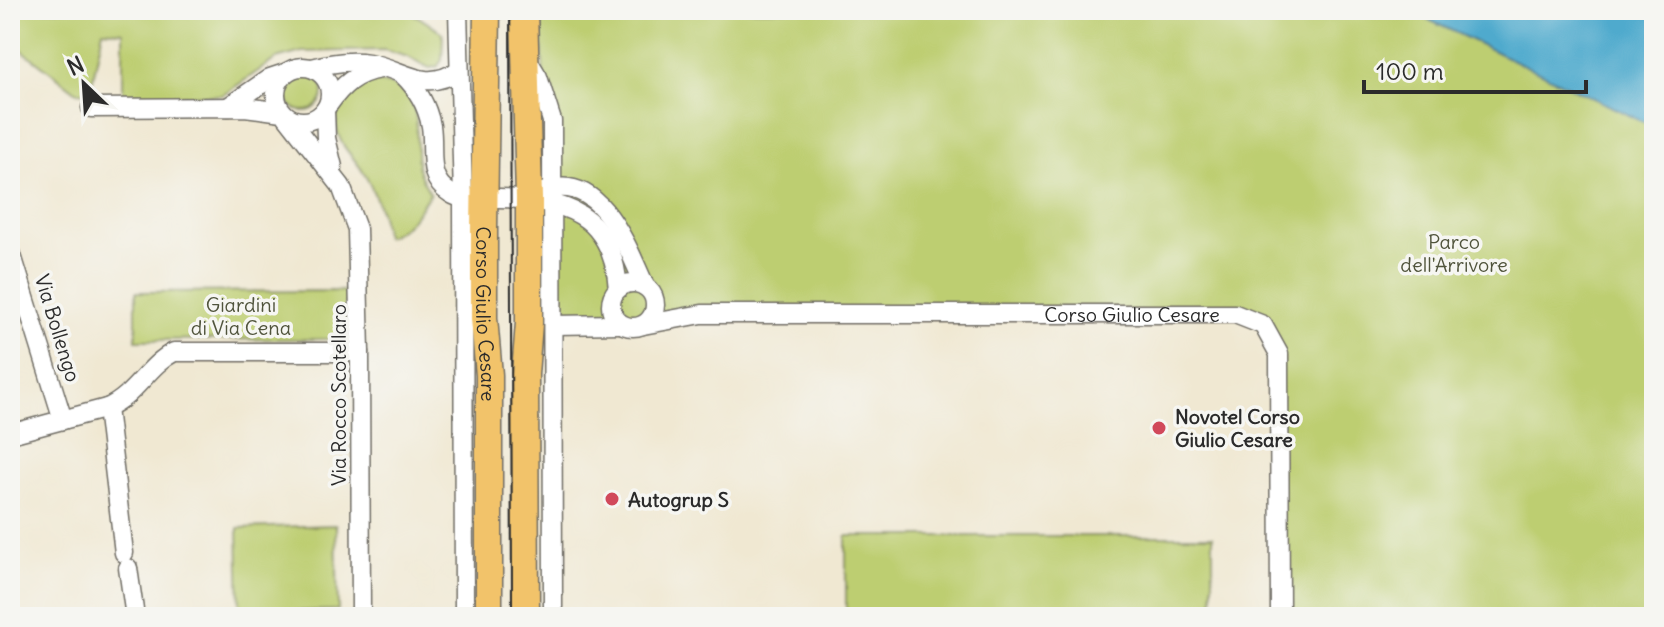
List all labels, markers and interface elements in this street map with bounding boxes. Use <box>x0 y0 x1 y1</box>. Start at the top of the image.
north arrow <box>44 44 124 124</box>
scale bar <box>1364 44 1586 94</box>
text: N <box>63 50 88 82</box>
text: 100 m <box>1376 56 1444 86</box>
street label: Corso Giulio Cesare <box>472 226 502 401</box>
park label: Parco dell'Arrivore <box>1400 229 1508 277</box>
street label: Via Bollengo <box>30 271 86 385</box>
park label: Giardini di Via Cena <box>191 292 291 340</box>
street label: Corso Giulio Cesare <box>1044 302 1220 327</box>
street label: Via Rocco Scotellaro <box>326 304 351 486</box>
place label: Novotel Corso Giulio Cesare <box>1175 404 1300 452</box>
marker: Novotel Corso Giulio Cesare <box>1150 419 1168 437</box>
place label: Autogrup S <box>628 487 729 512</box>
marker: Autogrup S <box>603 490 621 508</box>

